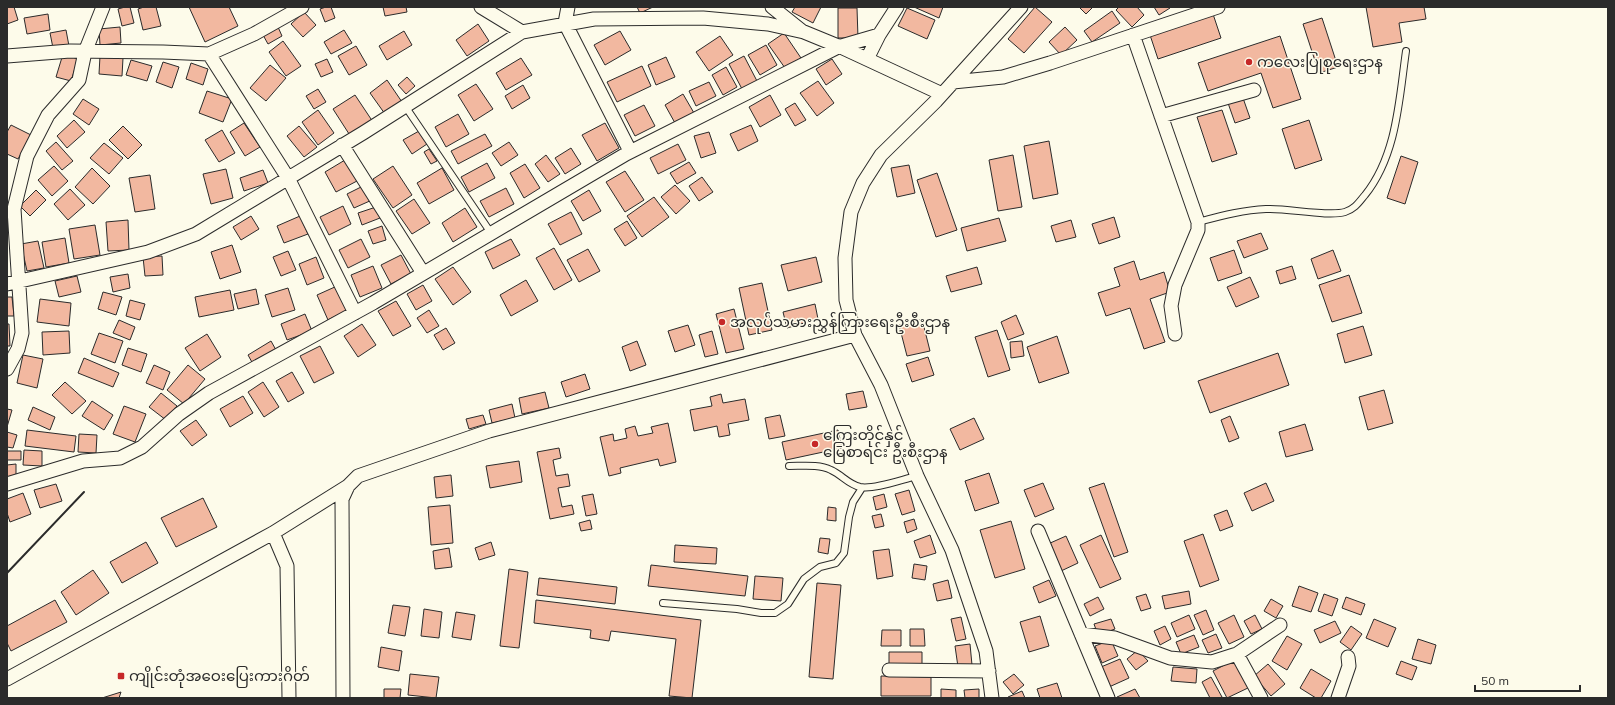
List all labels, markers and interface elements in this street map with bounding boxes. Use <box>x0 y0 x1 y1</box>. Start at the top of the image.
place label: ကလေးပြုစုရေးဌာန <box>1257 52 1383 74</box>
marker: ကလေးပြုစုရေးဌာန <box>1244 57 1254 67</box>
place label: အလုပ်သမားညွှန်ကြားရေးဦးစီးဌာန <box>730 312 951 334</box>
marker: အလုပ်သမားညွှန်ကြားရေးဦးစီးဌာန <box>717 317 727 327</box>
place label: ကြေးတိုင်နှင့် မြေစာရင်း ဦးစီးဌာန <box>823 425 948 464</box>
marker: ကြေးတိုင်နှင့် မြေစာရင်း ဦးစီးဌာန <box>810 439 820 449</box>
place label: ကျိုင်းတုံအဝေးပြေးကားဂိတ် <box>129 666 310 688</box>
scale bar <box>1475 667 1580 693</box>
marker: ကျိုင်းတုံအဝေးပြေးကားဂိတ် <box>116 671 126 681</box>
text: 50 m <box>1481 673 1509 688</box>

